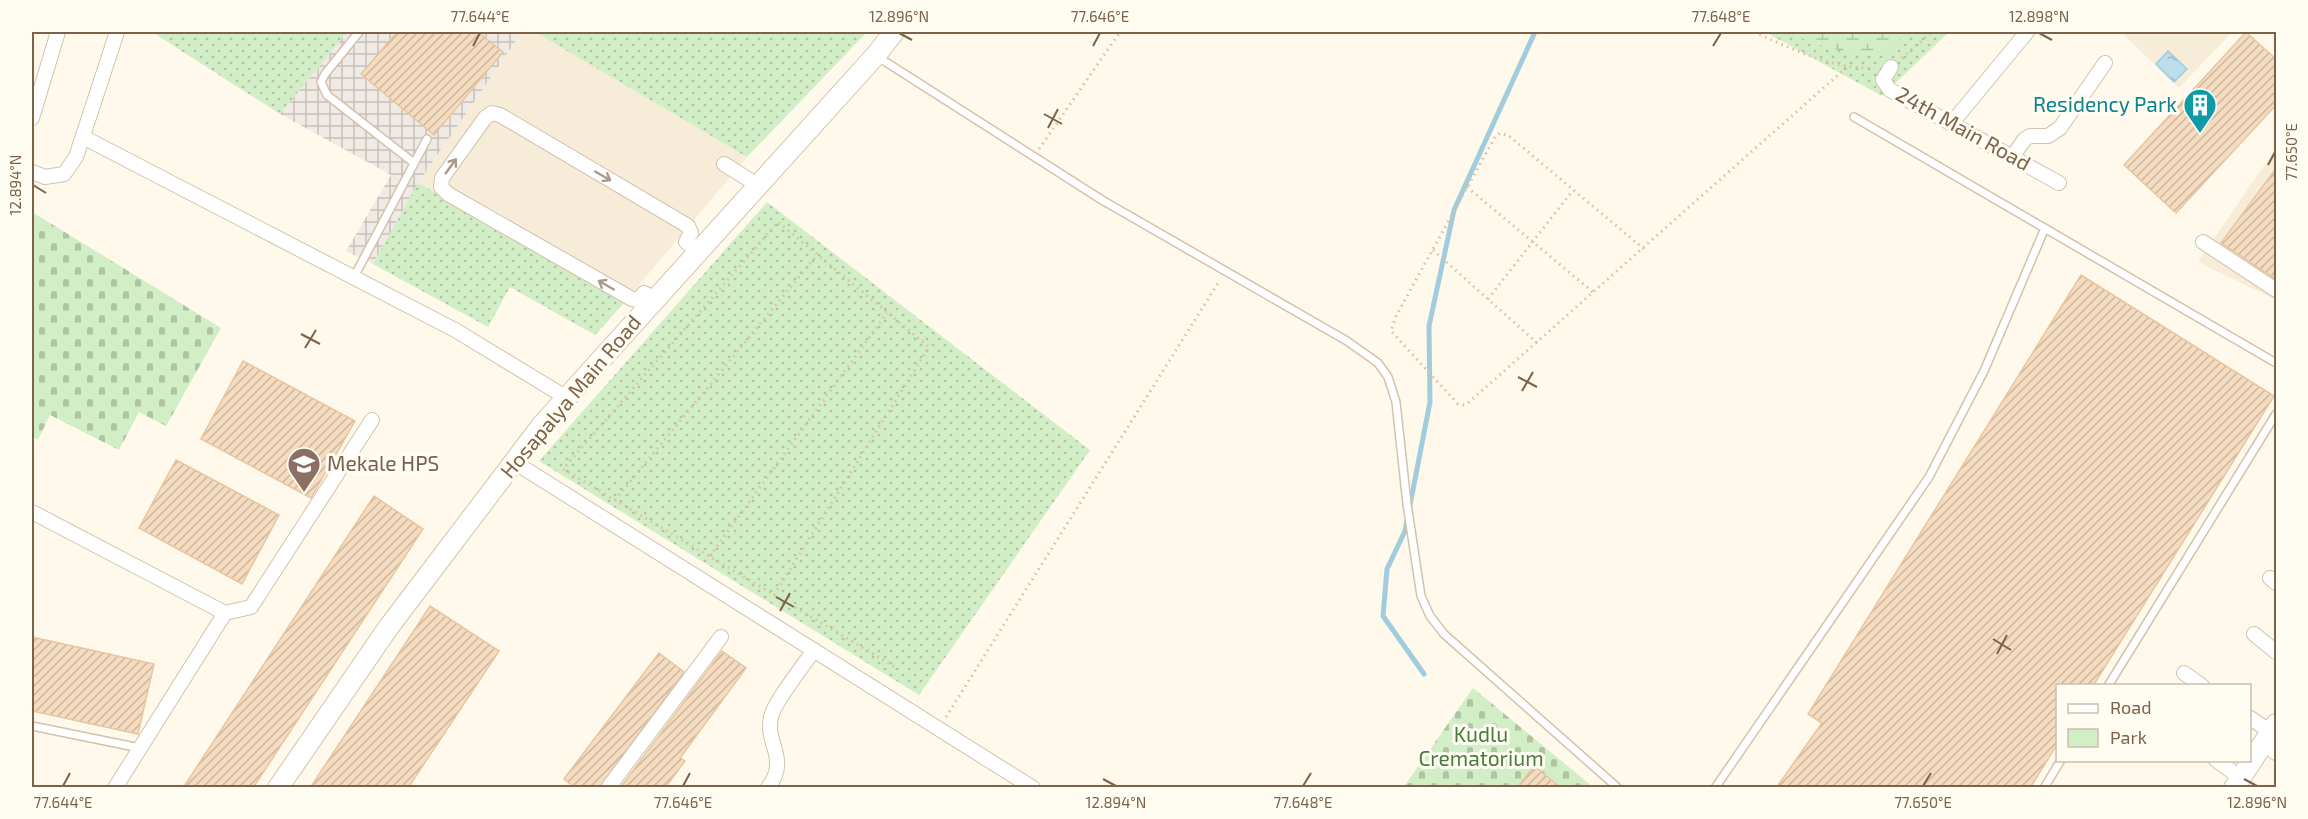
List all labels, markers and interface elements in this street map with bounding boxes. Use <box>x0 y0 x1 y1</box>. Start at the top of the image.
text: 77.644°E <box>451 7 509 25</box>
text: 12.896°N <box>869 7 929 25</box>
text: 77.646°E <box>1071 7 1129 25</box>
text: 77.648°E <box>1692 7 1750 25</box>
text: 12.898°N <box>2009 7 2069 25</box>
street label: 24th Main Road <box>1892 80 2035 175</box>
building icon: Residency Park <box>2182 87 2218 134</box>
place label: Residency Park <box>2033 91 2177 116</box>
text: 77.650°E <box>2282 123 2300 181</box>
text: 12.894°N <box>6 155 24 215</box>
one-way arrow <box>445 158 457 174</box>
one-way arrow <box>594 170 611 182</box>
one-way arrow <box>598 278 615 290</box>
street label: Hosapalya Main Road <box>494 309 645 483</box>
school or university icon: Mekale HPS <box>286 446 322 493</box>
place label: Mekale HPS <box>327 450 439 475</box>
legend <box>2056 684 2251 762</box>
text: Road <box>2110 696 2151 718</box>
park label: Kudlu Crematorium <box>1418 721 1544 770</box>
text: Park <box>2110 726 2147 748</box>
text: 77.644°E <box>34 793 92 811</box>
text: 77.646°E <box>654 793 712 811</box>
text: 12.894°N <box>1086 793 1146 811</box>
text: 77.648°E <box>1274 793 1332 811</box>
text: 77.650°E <box>1894 793 1952 811</box>
text: 12.896°N <box>2227 793 2287 811</box>

